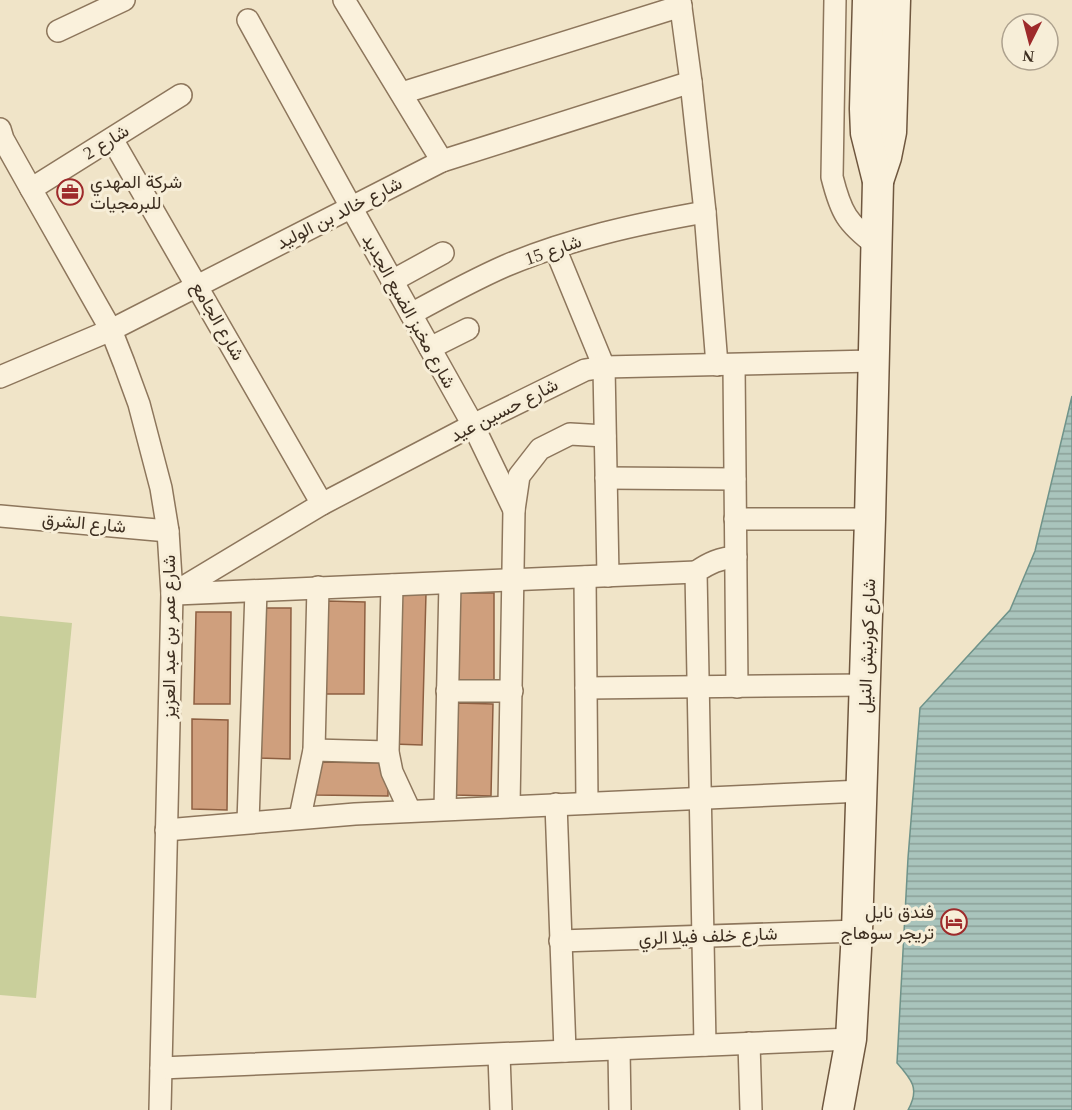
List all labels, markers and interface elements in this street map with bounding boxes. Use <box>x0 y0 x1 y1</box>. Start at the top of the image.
north arrow <box>1000 12 1060 72</box>
text: N <box>1021 47 1035 65</box>
street label: شارع 2 <box>80 120 133 165</box>
place label: شركة المهدي للبرمجيات <box>90 172 182 214</box>
street label: شارع خالد بن الوليد <box>273 173 406 255</box>
office icon: شركة المهدي للبرمجيات <box>55 177 85 207</box>
street label: شارع مخبز الضبع الجديد <box>357 230 460 392</box>
street label: شارع 15 <box>522 231 585 271</box>
street label: شارع الجامع <box>186 278 249 365</box>
street label: شارع حسين عيد <box>447 374 562 447</box>
street label: شارع الشرق <box>41 509 127 539</box>
street label: شارع عمر بن عبد العزيز <box>159 555 181 720</box>
street label: شارع كورنيش النيل <box>855 578 881 714</box>
place label: فندق نايل تريجر سوهاج <box>841 902 934 945</box>
hotel icon: فندق نايل تريجر سوهاج <box>939 907 969 937</box>
street label: شارع خلف فيلا الري <box>638 924 778 953</box>

